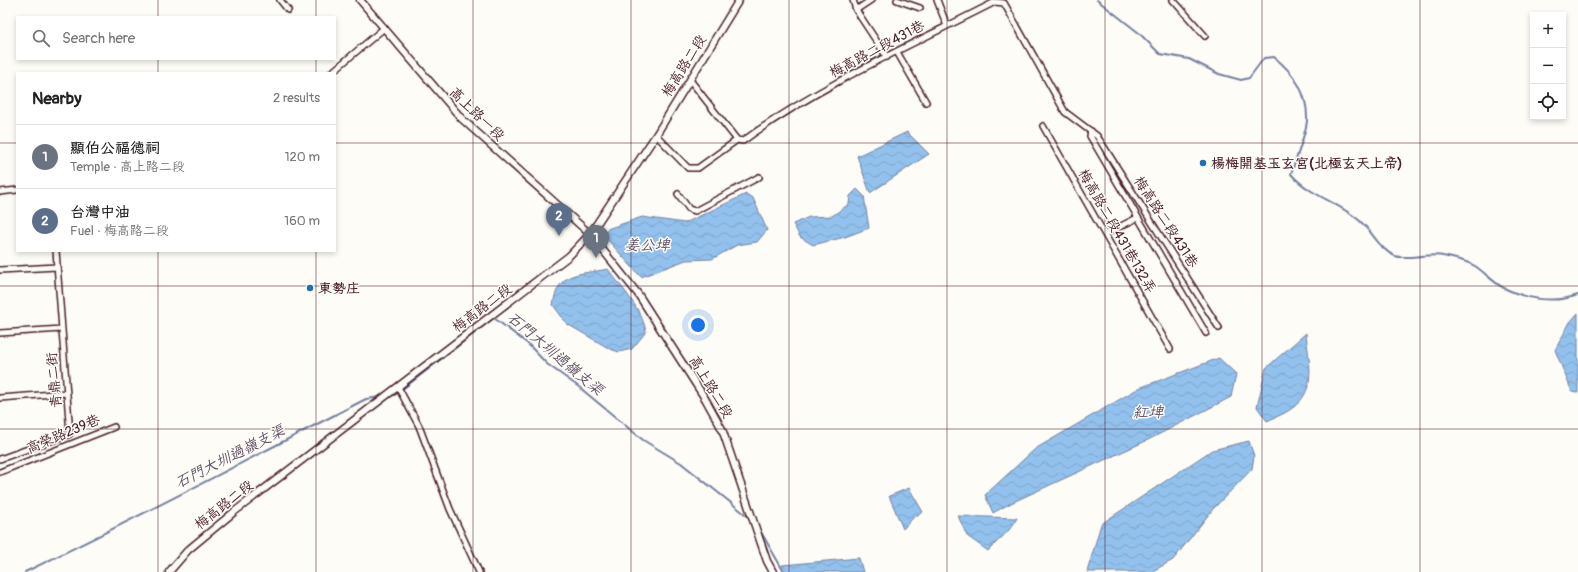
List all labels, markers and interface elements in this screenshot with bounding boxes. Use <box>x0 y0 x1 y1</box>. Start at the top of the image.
map controls <box>1530 12 1566 120</box>
button: + <box>1530 12 1566 48</box>
search box <box>16 16 336 60</box>
street label: 梅高路二段431巷 <box>826 16 928 81</box>
icon: search <box>30 27 52 49</box>
text: Search here <box>62 29 135 48</box>
street label: 梅高路二段 <box>658 32 710 100</box>
button: − <box>1530 48 1566 84</box>
street label: 高上路一段 <box>446 84 508 144</box>
button: locate <box>1530 84 1566 120</box>
text: Nearby <box>32 88 81 109</box>
text: 2 results <box>273 90 320 106</box>
text: 顯伯公福德祠 <box>70 139 160 158</box>
text: 1 <box>42 149 48 165</box>
text: 120 m <box>284 149 320 165</box>
place label: 楊梅開基玉玄宮(北極玄天上帝) <box>1211 155 1402 172</box>
marker: 楊梅開基玉玄宮(北極玄天上帝) <box>1198 158 1208 168</box>
text: Temple · 高上路二段 <box>70 159 185 175</box>
street label: 梅高路二段431巷132弄 <box>1075 166 1159 296</box>
street label: 梅高路二段431巷 <box>1130 173 1202 272</box>
text: 台灣中油 <box>70 203 130 222</box>
pin: 2 <box>546 203 572 236</box>
text: 2 <box>41 213 49 229</box>
text: 160 m <box>284 213 320 229</box>
text: Fuel · 梅高路二段 <box>70 223 169 239</box>
pin: 1 <box>583 225 609 258</box>
water label: 姜公埤 <box>624 236 671 255</box>
place label: 東勢庄 <box>318 280 360 297</box>
street label: 梅高路二段 <box>449 280 515 336</box>
marker: 東勢庄 <box>305 283 315 293</box>
water label: 石門大圳過嶺支渠 <box>503 308 609 401</box>
your location <box>688 315 708 335</box>
street label: 青鼎二街 <box>43 351 65 409</box>
street label: 高上路二段 <box>686 353 736 421</box>
water label: 紅埤 <box>1133 403 1165 422</box>
street label: 高榮路239巷 <box>24 410 103 457</box>
water label: 石門大圳過嶺支渠 <box>172 420 290 493</box>
street label: 梅高路二段 <box>191 477 257 533</box>

